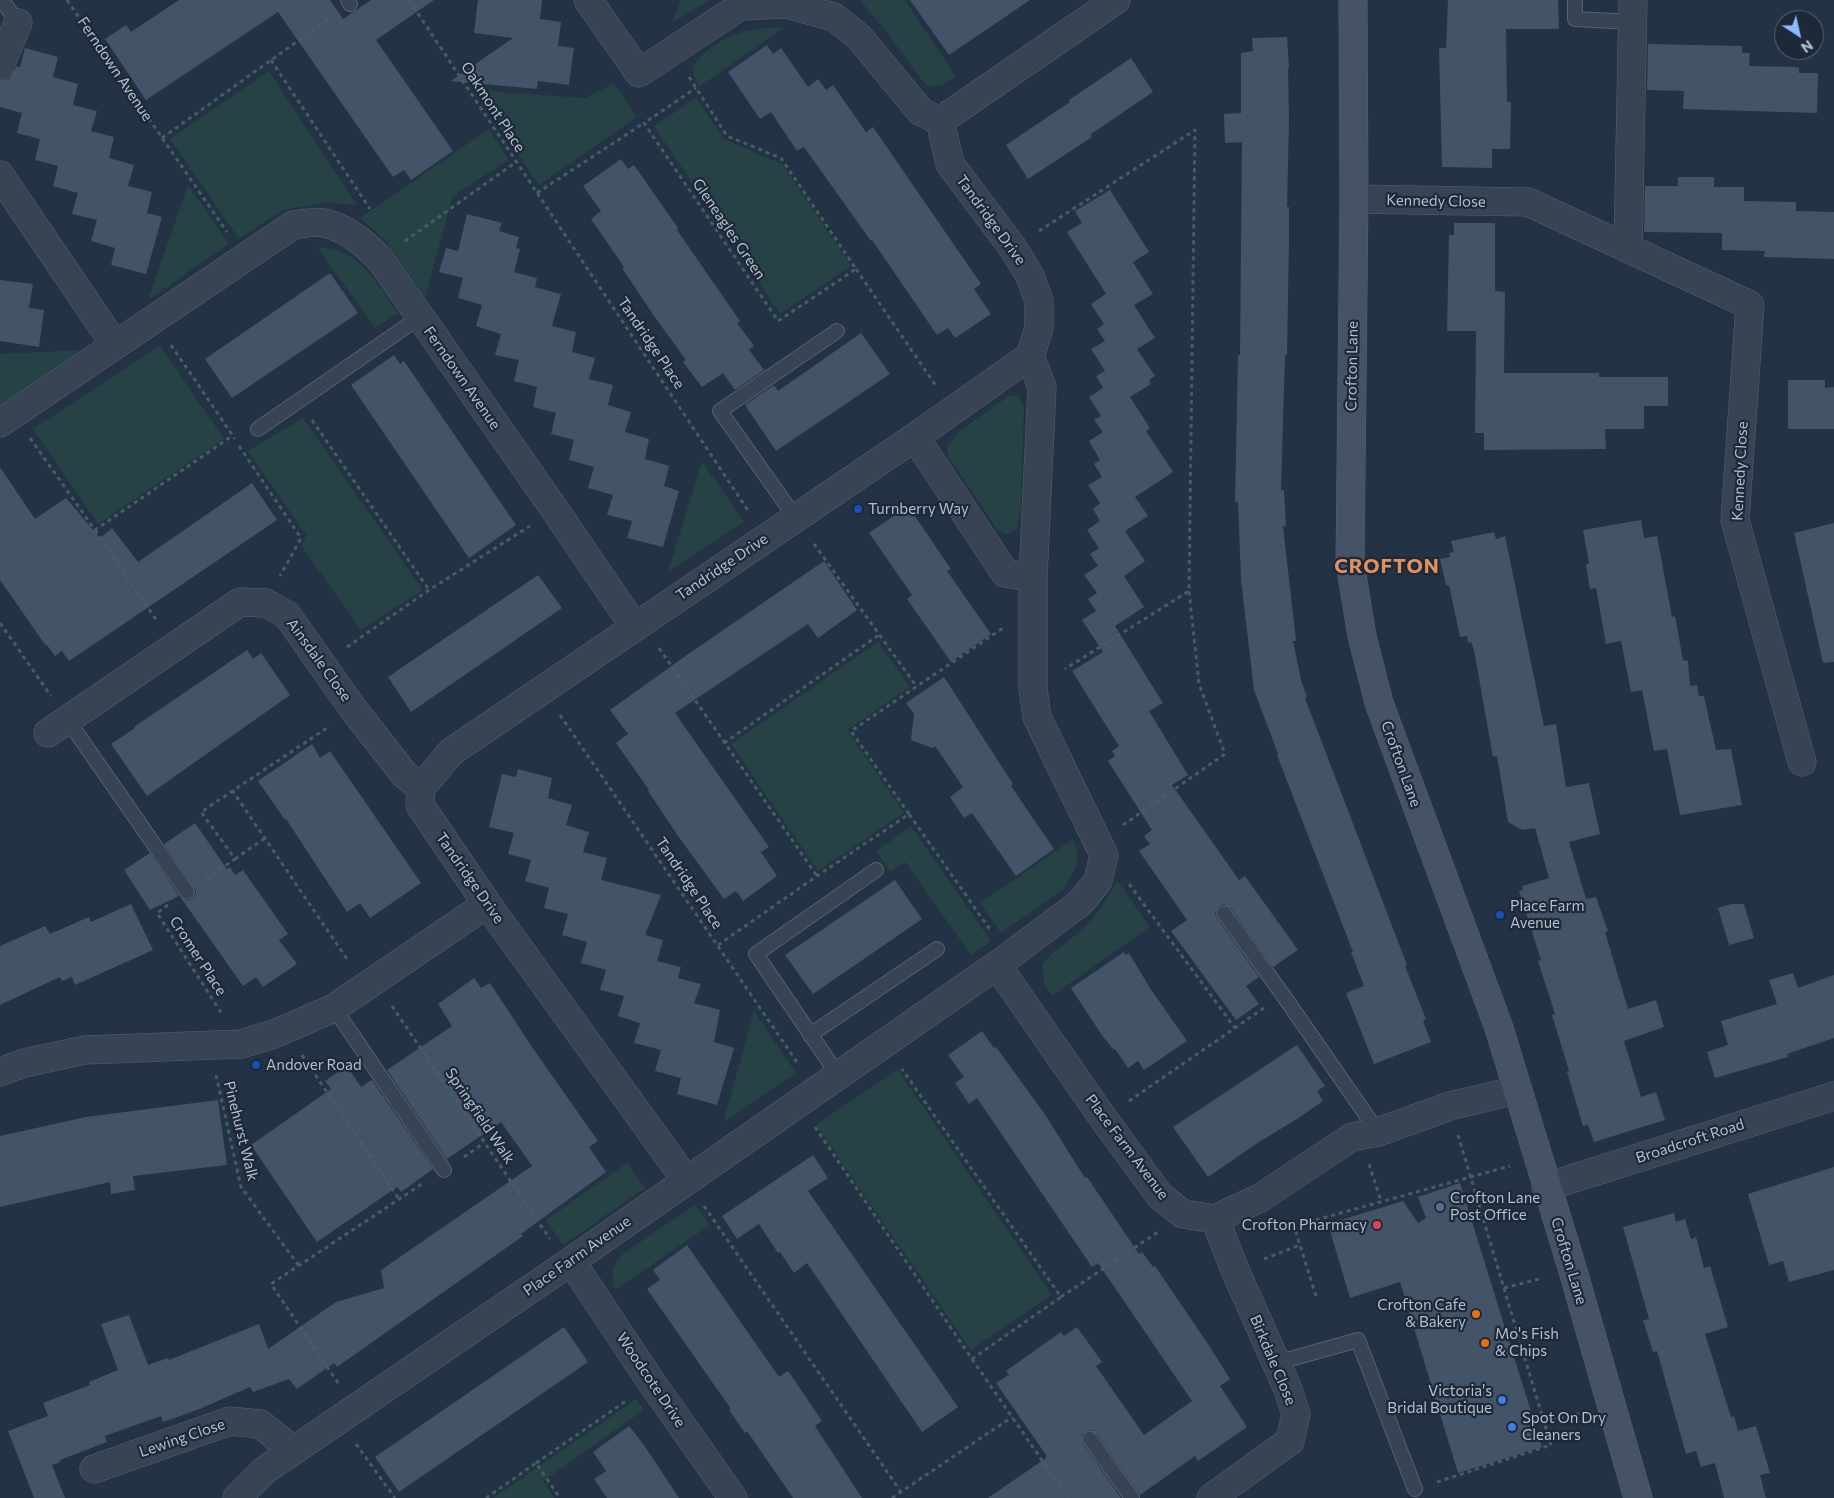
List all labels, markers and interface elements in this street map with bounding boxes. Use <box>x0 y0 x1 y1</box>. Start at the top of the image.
north arrow <box>1774 10 1824 60</box>
street label: Ferndown Avenue <box>74 14 156 124</box>
text: N <box>1798 37 1816 57</box>
street label: Oakmont Place <box>457 58 529 156</box>
street label: Tandridge Drive <box>952 171 1030 269</box>
street label: Gleneagles Green <box>689 175 769 283</box>
street label: Kennedy Close <box>1386 191 1486 211</box>
street label: Tandridge Place <box>614 294 688 392</box>
street label: Crofton Lane <box>1342 321 1362 411</box>
street label: Ferndown Avenue <box>420 323 504 433</box>
street label: Kennedy Close <box>1728 421 1752 521</box>
place label: Turnberry Way <box>868 500 969 518</box>
marker: Turnberry Way <box>852 503 864 515</box>
street label: Tandridge Drive <box>673 530 771 604</box>
district label: CROFTON <box>1333 554 1441 578</box>
street label: Ainsdale Close <box>283 615 355 705</box>
street label: Crofton Lane <box>1377 719 1425 809</box>
street label: Tandridge Drive <box>432 829 508 927</box>
street label: Tandridge Place <box>652 834 726 932</box>
place label: Place Farm Avenue <box>1510 897 1584 932</box>
marker: Place Farm Avenue <box>1494 909 1506 921</box>
street label: Cromer Place <box>166 913 230 999</box>
place label: Andover Road <box>266 1056 362 1074</box>
marker: Andover Road <box>250 1059 262 1071</box>
street label: Springfield Walk <box>441 1065 519 1167</box>
street label: Pinehurst Walk <box>220 1079 262 1183</box>
street label: Place Farm Avenue <box>1081 1091 1173 1203</box>
street label: Broadcroft Road <box>1634 1115 1746 1167</box>
place label: Crofton Lane Post Office <box>1450 1189 1540 1224</box>
marker: Crofton Lane Post Office <box>1434 1201 1446 1213</box>
street label: Place Farm Avenue <box>520 1212 634 1300</box>
street label: Crofton Lane <box>1547 1215 1591 1307</box>
place label: Crofton Pharmacy <box>1242 1216 1367 1234</box>
marker: Crofton Pharmacy <box>1371 1219 1383 1231</box>
place label: Crofton Cafe & Bakery <box>1377 1296 1466 1331</box>
marker: Crofton Cafe & Bakery <box>1470 1308 1482 1320</box>
street label: Birkdale Close <box>1246 1312 1300 1408</box>
place label: Mo's Fish & Chips <box>1495 1325 1559 1360</box>
street label: Woodcote Drive <box>613 1329 689 1431</box>
marker: Mo's Fish & Chips <box>1479 1337 1491 1349</box>
place label: Victoria's Bridal Boutique <box>1387 1382 1492 1417</box>
marker: Victoria's Bridal Boutique <box>1496 1394 1508 1406</box>
place label: Spot On Dry Cleaners <box>1522 1409 1606 1444</box>
street label: Lewing Close <box>137 1415 227 1461</box>
marker: Spot On Dry Cleaners <box>1506 1421 1518 1433</box>

